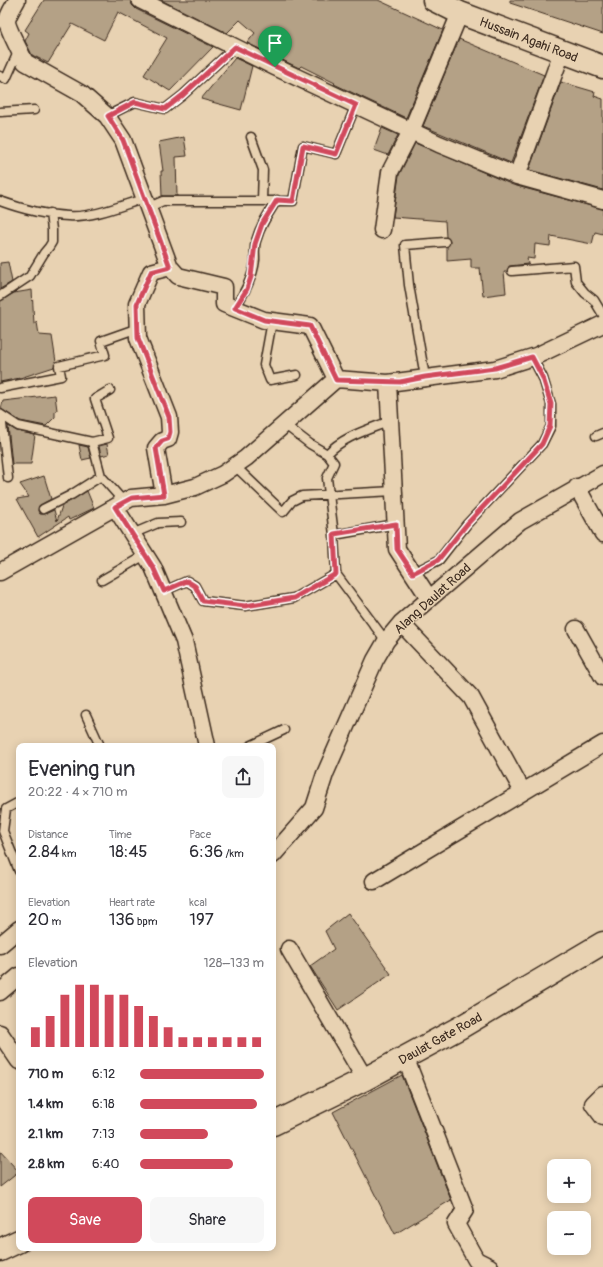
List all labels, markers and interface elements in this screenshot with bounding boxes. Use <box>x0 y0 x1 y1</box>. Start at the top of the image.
street label: Hussain Agahi Road <box>477 14 580 66</box>
pin <box>258 26 292 67</box>
icon: arrive <box>264 32 286 54</box>
street label: Alang Daulat Road <box>391 560 474 638</box>
text: Evening run <box>28 755 136 783</box>
button: share <box>222 756 264 798</box>
text: 20:22 · 4 × 710 m <box>28 784 128 800</box>
text: Distance <box>28 828 68 841</box>
text: Time <box>109 828 132 841</box>
text: Pace <box>189 828 211 841</box>
text: 2.84 <box>28 841 60 862</box>
text: 18:45 <box>109 841 147 862</box>
text: 6:36 <box>189 841 223 862</box>
text: km <box>60 847 76 860</box>
text: /km <box>223 847 244 860</box>
text: Elevation <box>28 896 70 909</box>
text: Heart rate <box>109 896 155 909</box>
text: kcal <box>189 896 207 909</box>
text: 20 <box>28 909 49 930</box>
text: 136 <box>109 909 135 930</box>
text: 197 <box>189 909 214 930</box>
text: m <box>49 915 61 928</box>
text: bpm <box>135 915 157 928</box>
text: Elevation <box>28 955 78 971</box>
text: 128–133 m <box>203 955 264 971</box>
street label: Daulat Gate Road <box>396 1009 485 1068</box>
text: 710 m <box>28 1066 63 1082</box>
text: 6:12 <box>92 1066 115 1082</box>
text: 1.4 km <box>28 1096 63 1112</box>
text: 6:18 <box>92 1096 115 1112</box>
text: 2.1 km <box>28 1126 63 1142</box>
text: 7:13 <box>92 1126 115 1142</box>
text: 2.8 km <box>28 1156 64 1172</box>
text: 6:40 <box>92 1156 119 1172</box>
map controls <box>547 1159 591 1255</box>
button: + <box>547 1159 591 1203</box>
button: Save <box>28 1197 142 1243</box>
button: Share <box>150 1197 264 1243</box>
button: − <box>547 1211 591 1255</box>

